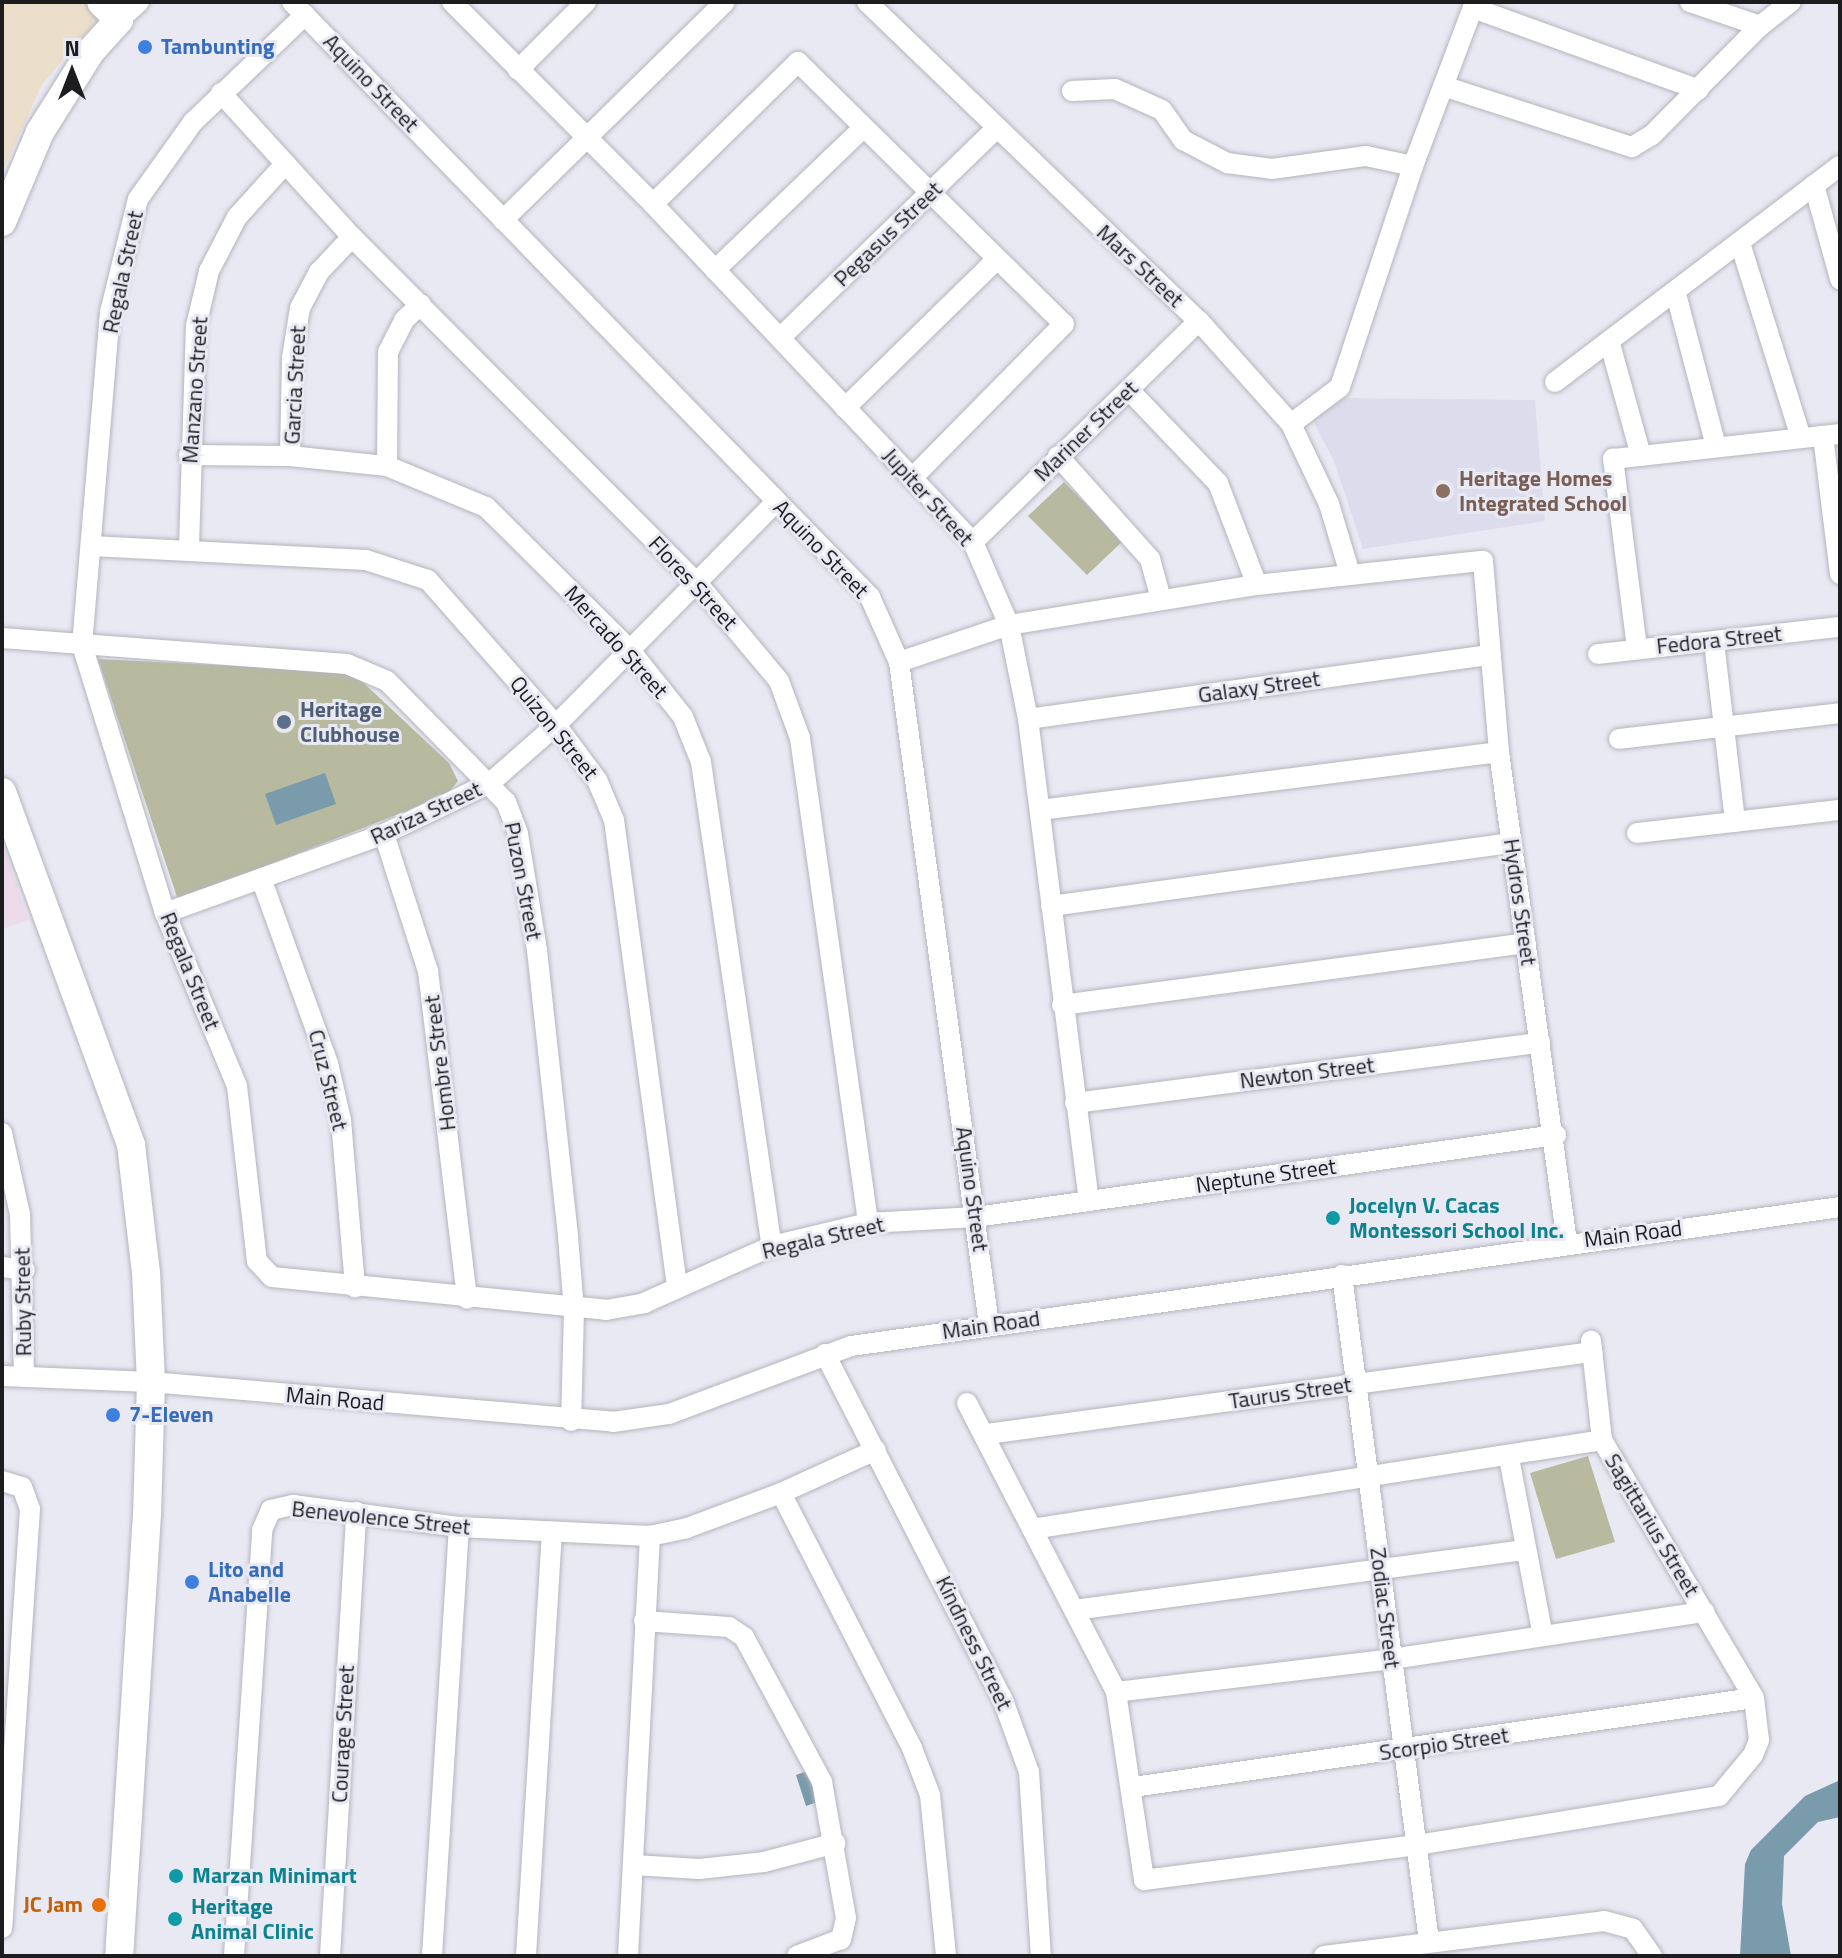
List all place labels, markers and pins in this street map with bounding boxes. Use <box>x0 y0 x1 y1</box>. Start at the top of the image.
place label: Tambunting <box>161 34 275 60</box>
marker: Tambunting <box>136 38 154 56</box>
place label: Heritage Homes Integrated School <box>1459 465 1627 516</box>
marker: Heritage Homes Integrated School <box>1434 482 1452 500</box>
place label: Heritage Clubhouse <box>300 696 400 748</box>
marker: Heritage Clubhouse <box>275 713 293 731</box>
place label: Jocelyn V. Cacas Montessori School Inc. <box>1349 1192 1564 1244</box>
marker: Jocelyn V. Cacas Montessori School Inc. <box>1324 1209 1342 1227</box>
place label: 7-Eleven <box>129 1402 214 1428</box>
marker: 7-Eleven <box>104 1406 122 1424</box>
place label: Lito and Anabelle <box>208 1556 291 1608</box>
marker: Lito and Anabelle <box>183 1573 201 1591</box>
place label: Marzan Minimart <box>192 1863 357 1889</box>
marker: Marzan Minimart <box>167 1867 185 1885</box>
place label: JC Jam <box>23 1892 83 1918</box>
place label: Heritage Animal Clinic <box>191 1893 314 1944</box>
marker: JC Jam <box>90 1896 108 1914</box>
marker: Heritage Animal Clinic <box>166 1910 184 1928</box>

